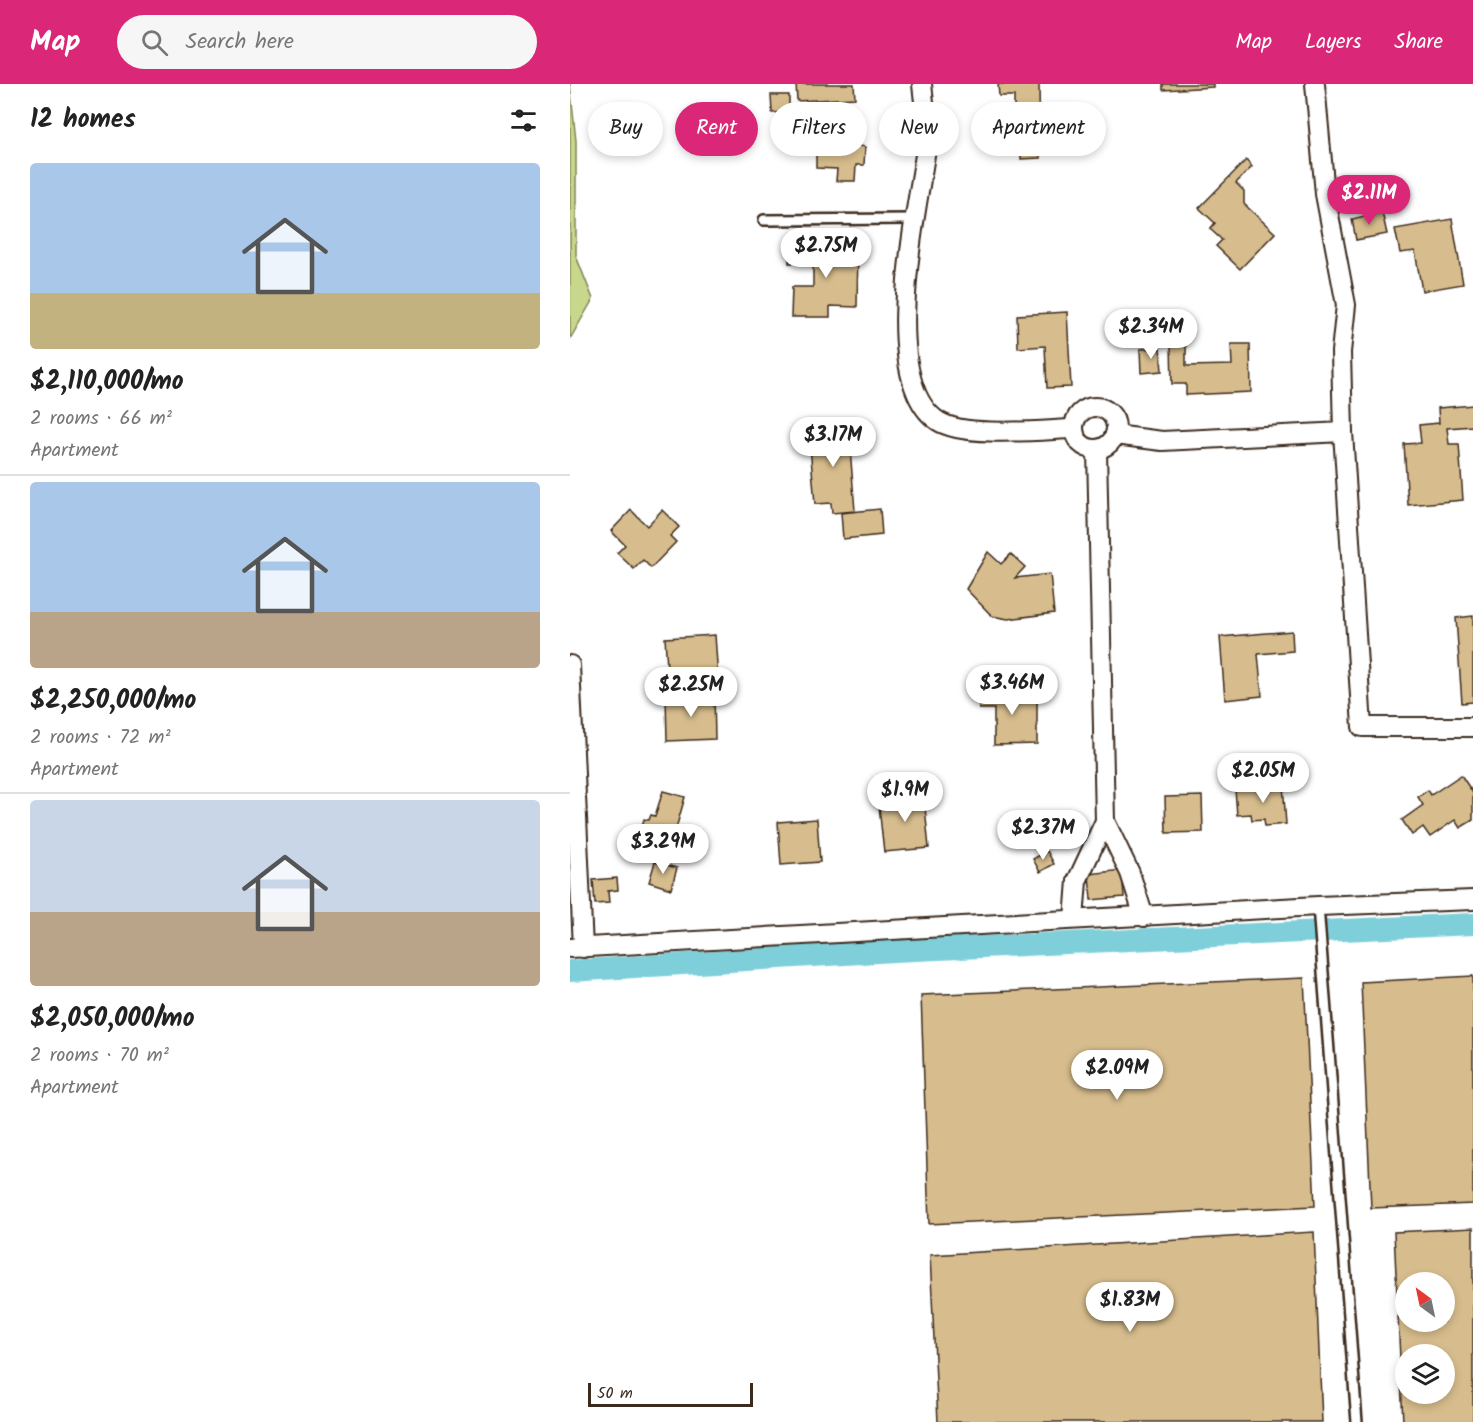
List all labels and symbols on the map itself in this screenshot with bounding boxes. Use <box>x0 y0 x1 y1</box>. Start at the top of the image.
pin: $2.11M <box>1320 175 1418 226</box>
pin: $2.75M <box>777 228 875 279</box>
pin: $2.34M <box>1102 309 1200 360</box>
pin: $3.17M <box>784 417 882 468</box>
pin: $3.46M <box>963 665 1061 716</box>
pin: $2.25M <box>642 667 740 718</box>
pin: $2.05M <box>1214 753 1312 804</box>
pin: $1.9M <box>863 772 947 823</box>
pin: $2.37M <box>994 810 1092 861</box>
pin: $3.29M <box>614 824 712 875</box>
pin: $2.09M <box>1068 1050 1166 1101</box>
north arrow <box>1395 1272 1455 1332</box>
pin: $1.83M <box>1081 1282 1179 1333</box>
scale bar <box>588 1380 753 1408</box>

